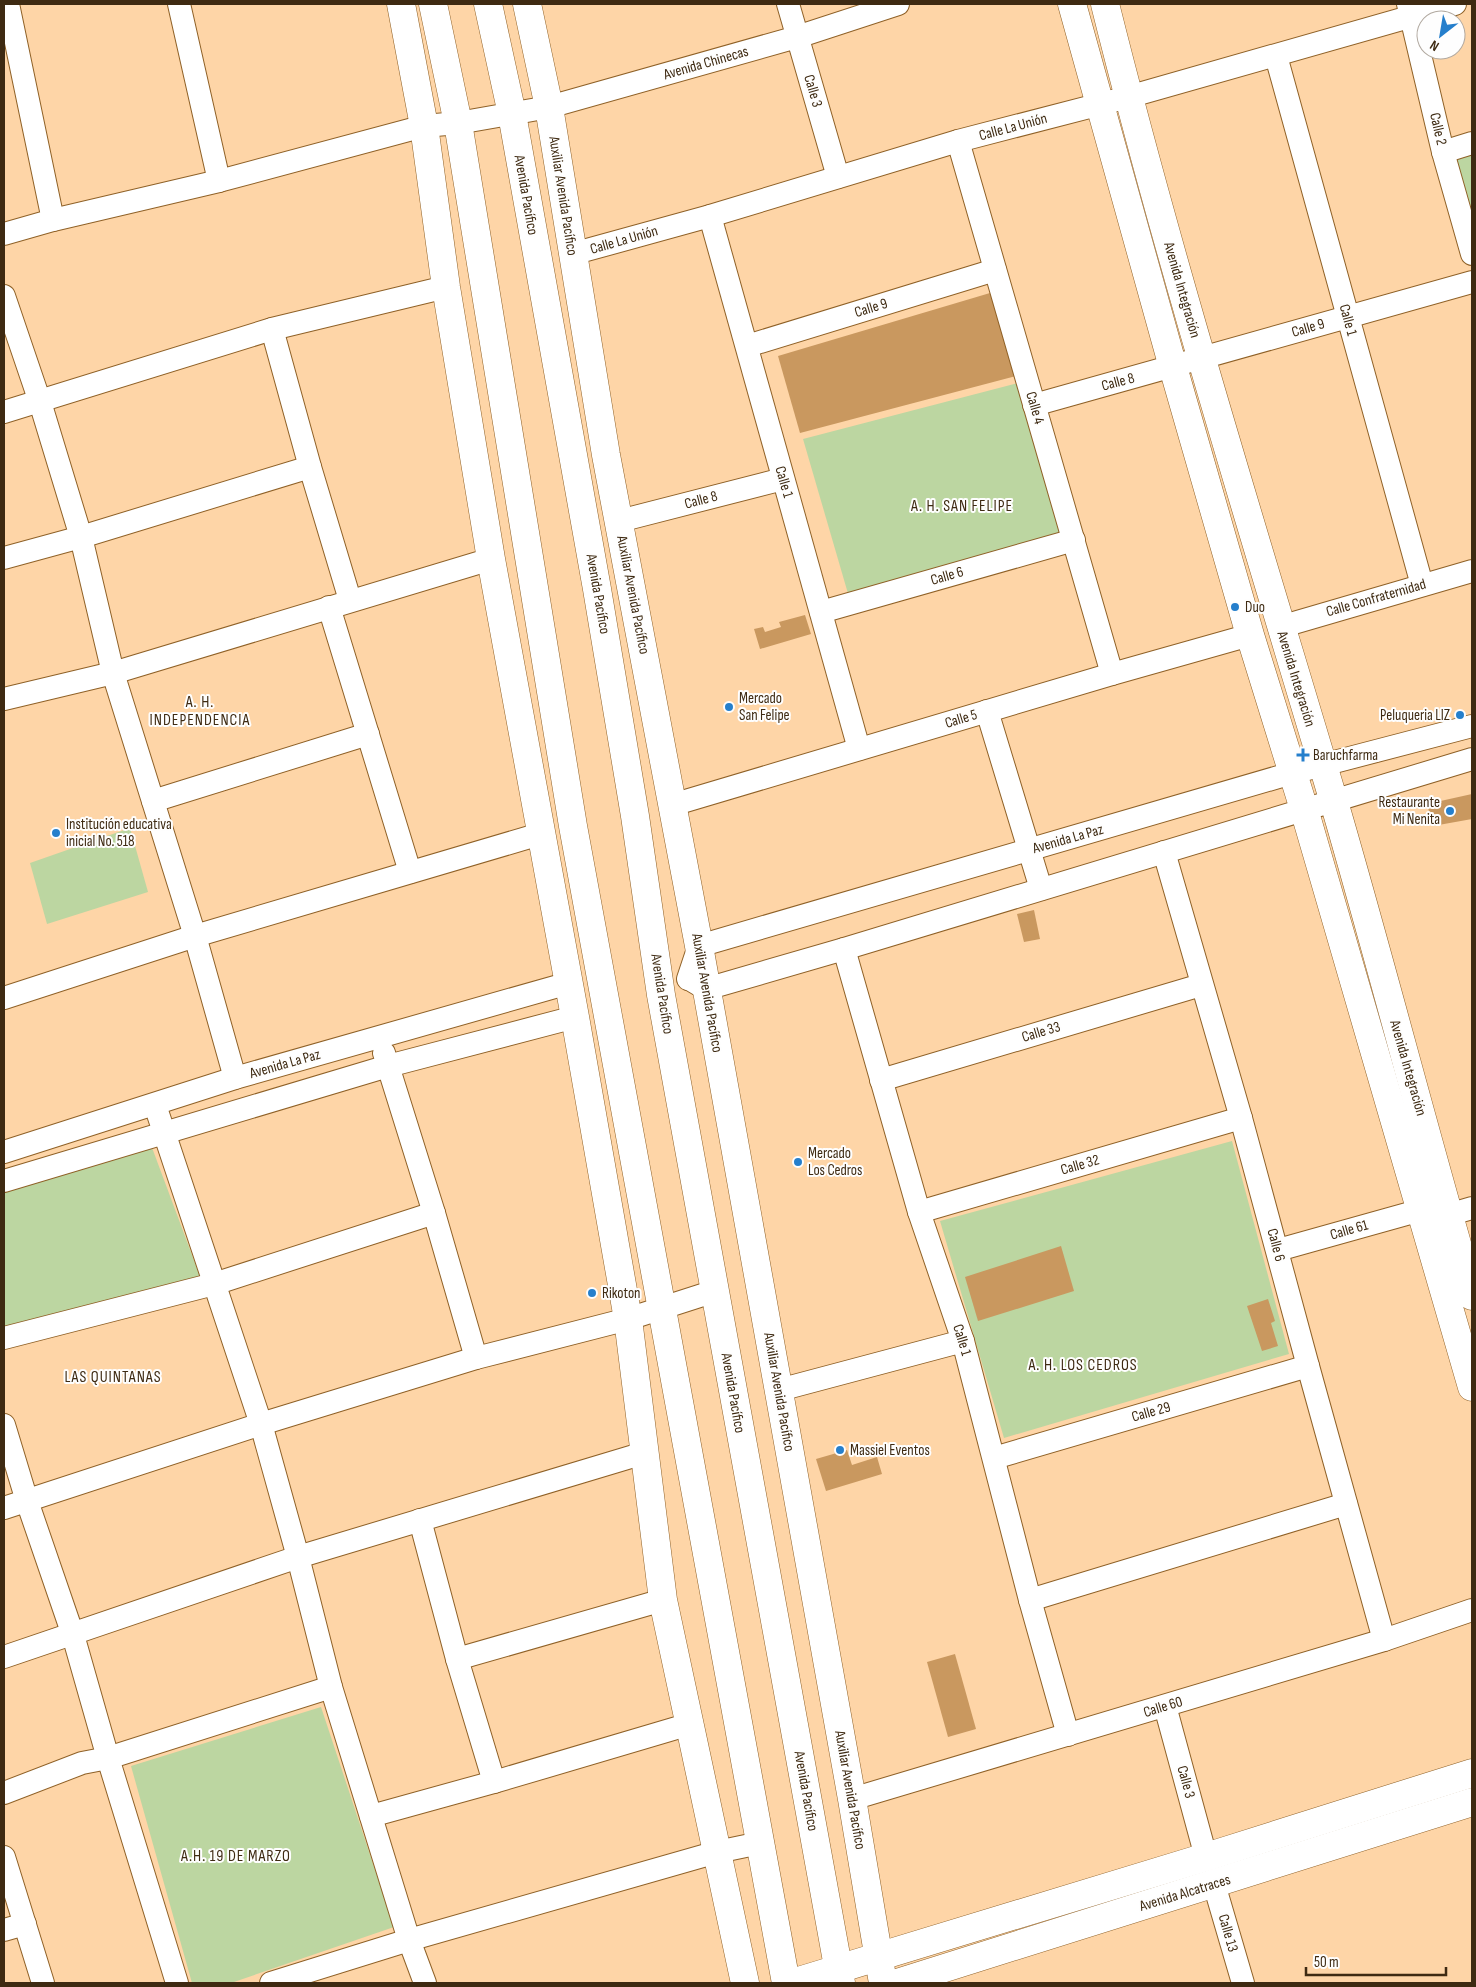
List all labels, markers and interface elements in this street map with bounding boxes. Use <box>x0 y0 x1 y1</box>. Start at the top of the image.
north arrow <box>1416 10 1466 60</box>
text: N <box>1427 37 1442 55</box>
street label: Avenida Chinecas <box>660 42 751 84</box>
street label: Calle 3 <box>799 72 827 110</box>
street label: Calle La Unión <box>977 109 1049 145</box>
street label: Calle 2 <box>1425 111 1451 147</box>
street label: Auxiliar Avenida Pacífico <box>544 134 582 257</box>
street label: Avenida Pacífico <box>509 152 542 237</box>
street label: Calle La Unión <box>588 221 660 259</box>
street label: Avenida Integración <box>1159 239 1205 340</box>
street label: Calle 9 <box>852 294 890 322</box>
street label: Calle 1 <box>1335 302 1362 339</box>
street label: Calle 9 <box>1289 314 1327 342</box>
street label: Calle 8 <box>1099 369 1137 395</box>
street label: Calle 4 <box>1021 389 1049 427</box>
street label: Calle 1 <box>770 464 798 501</box>
street label: Calle 8 <box>682 487 720 513</box>
district label: A. H. SAN FELIPE <box>910 497 1013 516</box>
street label: Auxiliar Avenida Pacífico <box>612 533 654 656</box>
street label: Avenida Pacífico <box>581 551 614 636</box>
street label: Calle 6 <box>928 562 966 590</box>
street label: Calle Confraternidad <box>1324 575 1428 621</box>
place label: Duo <box>1245 598 1265 617</box>
marker: Duo <box>1229 601 1241 613</box>
street label: Avenida Integración <box>1272 628 1320 729</box>
place label: Mercado San Felipe <box>739 689 790 725</box>
district label: A. H. INDEPENDENCIA <box>150 693 250 730</box>
marker: Mercado San Felipe <box>723 701 735 713</box>
street label: Calle 5 <box>943 705 979 733</box>
place label: Peluqueria LIZ <box>1380 706 1450 725</box>
marker: Peluqueria LIZ <box>1454 709 1466 721</box>
place label: Baruchfarma <box>1313 746 1378 765</box>
marker: Baruchfarma <box>1297 749 1309 761</box>
place label: Restaurante Mi Nenita <box>1378 793 1440 829</box>
marker: Restaurante Mi Nenita <box>1444 805 1456 817</box>
place label: Institución educativa inicial No. 518 <box>66 815 172 851</box>
street label: Avenida La Paz <box>1030 820 1106 858</box>
marker: Institución educativa inicial No. 518 <box>50 827 62 839</box>
street label: Auxiliar Avenida Pacífico <box>687 931 727 1054</box>
street label: Avenida Pacífico <box>646 952 678 1035</box>
street label: Calle 33 <box>1019 1017 1063 1047</box>
street label: Avenida Integración <box>1385 1017 1431 1118</box>
street label: Avenida La Paz <box>247 1045 323 1083</box>
place label: Mercado Los Cedros <box>808 1144 862 1180</box>
street label: Calle 32 <box>1059 1150 1101 1180</box>
marker: Mercado Los Cedros <box>792 1156 804 1168</box>
street label: Calle 61 <box>1328 1215 1371 1244</box>
street label: Calle 6 <box>1263 1226 1289 1264</box>
place label: Rikoton <box>602 1284 641 1303</box>
marker: Rikoton <box>586 1287 598 1299</box>
street label: Calle 1 <box>948 1322 976 1359</box>
street label: Auxiliar Avenida Pacífico <box>759 1330 799 1453</box>
street label: Avenida Pacífico <box>716 1350 749 1435</box>
district label: A. H. LOS CEDROS <box>1027 1356 1138 1375</box>
district label: LAS QUINTANAS <box>64 1368 162 1387</box>
street label: Calle 29 <box>1129 1397 1173 1427</box>
place label: Massiel Eventos <box>850 1441 930 1460</box>
marker: Massiel Eventos <box>834 1444 846 1456</box>
street label: Calle 60 <box>1141 1692 1185 1722</box>
street label: Auxiliar Avenida Pacífico <box>830 1728 870 1851</box>
street label: Avenida Pacífico <box>789 1748 822 1833</box>
street label: Calle 3 <box>1173 1764 1199 1800</box>
district label: A.H. 19 DE MARZO <box>180 1847 291 1866</box>
street label: Avenida Alcatraces <box>1136 1870 1233 1916</box>
street label: Calle 13 <box>1214 1912 1242 1954</box>
scale bar <box>1306 1944 1446 1976</box>
text: 50 m <box>1314 1953 1339 1972</box>

